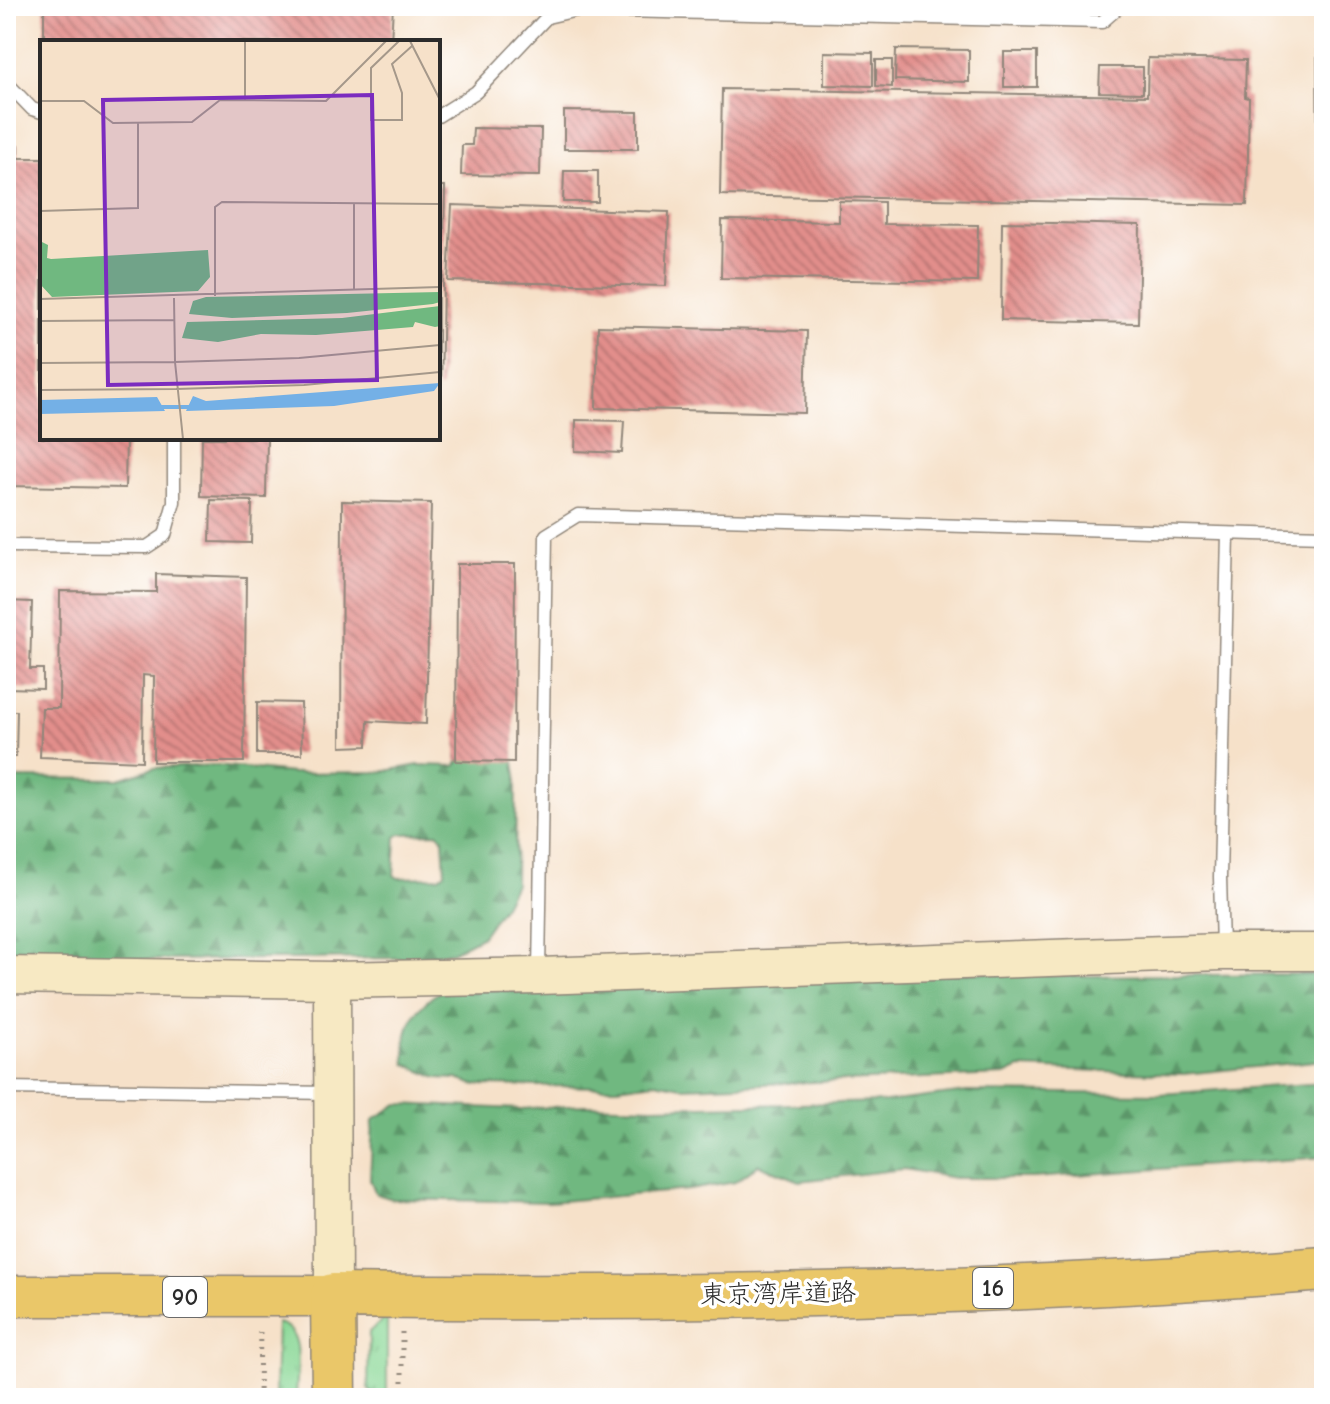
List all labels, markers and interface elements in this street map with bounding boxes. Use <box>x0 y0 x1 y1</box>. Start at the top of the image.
inset map <box>40 40 440 440</box>
road number: 16 <box>973 1268 1013 1308</box>
road number: 90 <box>163 1277 207 1317</box>
street label: 東京湾岸道路 <box>700 1278 856 1310</box>

